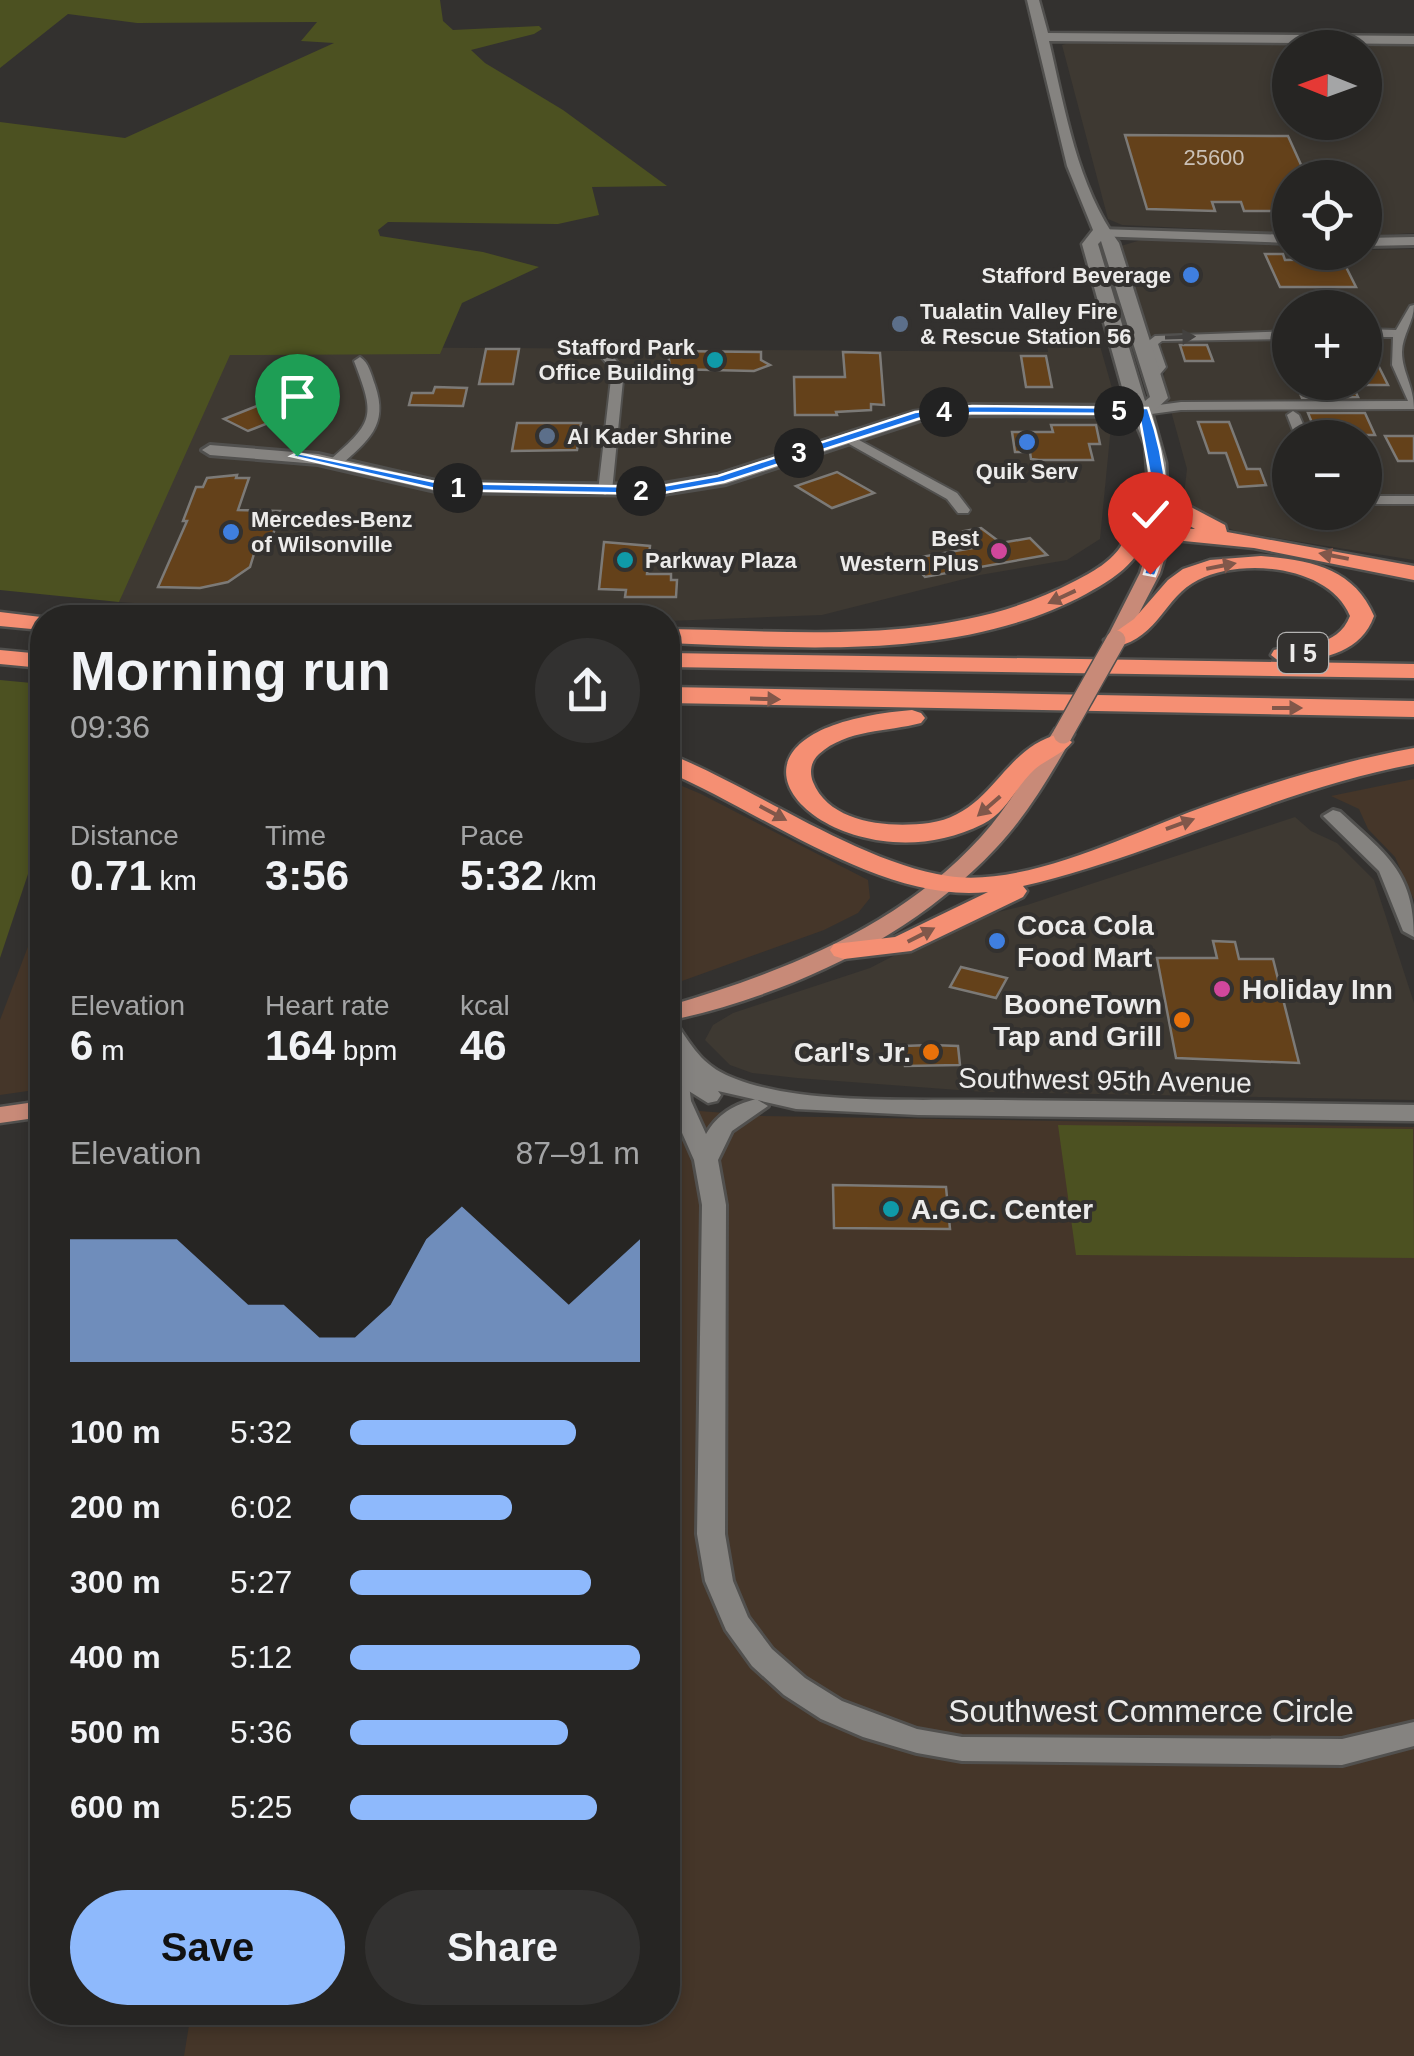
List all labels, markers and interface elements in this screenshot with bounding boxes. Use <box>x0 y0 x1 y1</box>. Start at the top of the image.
north arrow <box>1272 30 1382 140</box>
map controls <box>1272 30 1382 530</box>
house number: 25600 <box>1183 145 1245 170</box>
button: locate <box>1272 160 1382 270</box>
place label: Stafford Beverage <box>981 263 1171 288</box>
marker: Stafford Beverage <box>1180 264 1202 286</box>
button: + <box>1272 290 1382 400</box>
place label: Tualatin Valley Fire & Rescue Station 56 <box>920 299 1132 349</box>
marker: Tualatin Valley Fire & Rescue Station 56 <box>889 313 911 335</box>
one-way arrow <box>1165 328 1197 344</box>
place label: Stafford Park Office Building <box>539 335 696 385</box>
marker: Stafford Park Office Building <box>704 349 726 371</box>
pin <box>255 354 340 457</box>
icon: arrive <box>270 369 325 424</box>
pin: 5 <box>1094 386 1144 436</box>
pin: 4 <box>919 387 969 437</box>
text: 5 <box>1111 395 1127 426</box>
text: 4 <box>936 396 952 427</box>
button: − <box>1272 420 1382 530</box>
place label: Al Kader Shrine <box>567 424 732 449</box>
marker: Al Kader Shrine <box>536 425 558 447</box>
pin: 3 <box>774 428 824 478</box>
marker: Quik Serv <box>1016 431 1038 453</box>
text: 3 <box>791 437 807 468</box>
place label: Quik Serv <box>976 459 1079 484</box>
pin: 1 <box>433 463 483 513</box>
pin: 2 <box>616 466 666 516</box>
text: 1 <box>450 472 466 503</box>
pin <box>1108 472 1193 575</box>
text: 2 <box>633 475 649 506</box>
icon: check <box>1123 487 1178 542</box>
place label: Mercedes-Benz of Wilsonville <box>251 507 412 557</box>
marker: Mercedes-Benz of Wilsonville <box>220 521 242 543</box>
place label: Best Western Plus <box>840 526 980 576</box>
marker: Best Western Plus <box>988 540 1010 562</box>
place label: Parkway Plaza <box>645 548 797 573</box>
one-way arrow <box>1318 548 1349 564</box>
marker: Parkway Plaza <box>614 549 636 571</box>
one-way arrow <box>1206 558 1237 573</box>
one-way arrow <box>1047 589 1076 606</box>
road number: I 5 <box>1278 633 1328 673</box>
button: share <box>535 638 640 743</box>
text: Morning run <box>70 640 391 702</box>
one-way arrow <box>749 691 781 707</box>
one-way arrow <box>1271 700 1303 716</box>
text: 09:36 <box>70 709 150 745</box>
one-way arrow <box>976 795 1001 817</box>
one-way arrow <box>758 804 787 821</box>
one-way arrow <box>1165 816 1195 831</box>
text: Distance <box>70 820 179 851</box>
text: Time <box>265 820 326 851</box>
text: Pace <box>460 820 524 851</box>
text: 0.71 <box>70 852 152 899</box>
text: 3:56 <box>265 852 349 899</box>
text: 5:32 <box>460 852 544 899</box>
text: km <box>152 865 197 896</box>
text: /km <box>544 865 597 896</box>
place label: Coca Cola Food Mart <box>1017 910 1154 973</box>
one-way arrow <box>906 927 935 944</box>
marker: Coca Cola Food Mart <box>986 930 1008 952</box>
place label: Holiday Inn <box>1242 974 1393 1005</box>
marker: Holiday Inn <box>1211 978 1233 1000</box>
place label: BooneTown Tap and Grill <box>993 989 1162 1052</box>
text: Elevation <box>70 990 185 1021</box>
text: Heart rate <box>265 990 390 1021</box>
text: kcal <box>460 990 510 1021</box>
marker: BooneTown Tap and Grill <box>1171 1009 1193 1031</box>
text: 6 <box>70 1022 93 1069</box>
text: 164 <box>265 1022 335 1069</box>
text: 46 <box>460 1022 507 1069</box>
text: m <box>93 1035 124 1066</box>
text: bpm <box>335 1035 397 1066</box>
place label: Carl's Jr. <box>794 1037 911 1068</box>
marker: Carl's Jr. <box>920 1041 942 1063</box>
street label: Southwest 95th Avenue <box>958 1062 1252 1099</box>
text: Elevation <box>70 1135 202 1171</box>
text: 87–91 m <box>515 1135 640 1171</box>
place label: A.G.C. Center <box>911 1194 1093 1225</box>
marker: A.G.C. Center <box>880 1198 902 1220</box>
text: 100 m <box>70 1414 161 1450</box>
text: 5:32 <box>230 1414 292 1450</box>
text: 200 m <box>70 1489 161 1525</box>
text: 6:02 <box>230 1489 292 1525</box>
text: 300 m <box>70 1564 161 1600</box>
text: 5:27 <box>230 1564 292 1600</box>
text: 400 m <box>70 1639 161 1675</box>
text: 5:12 <box>230 1639 292 1675</box>
street label: Southwest Commerce Circle <box>948 1693 1354 1729</box>
text: 500 m <box>70 1714 161 1750</box>
text: 5:36 <box>230 1714 292 1750</box>
text: 600 m <box>70 1789 161 1825</box>
text: 5:25 <box>230 1789 292 1825</box>
button: Save <box>70 1890 345 2005</box>
button: Share <box>365 1890 640 2005</box>

